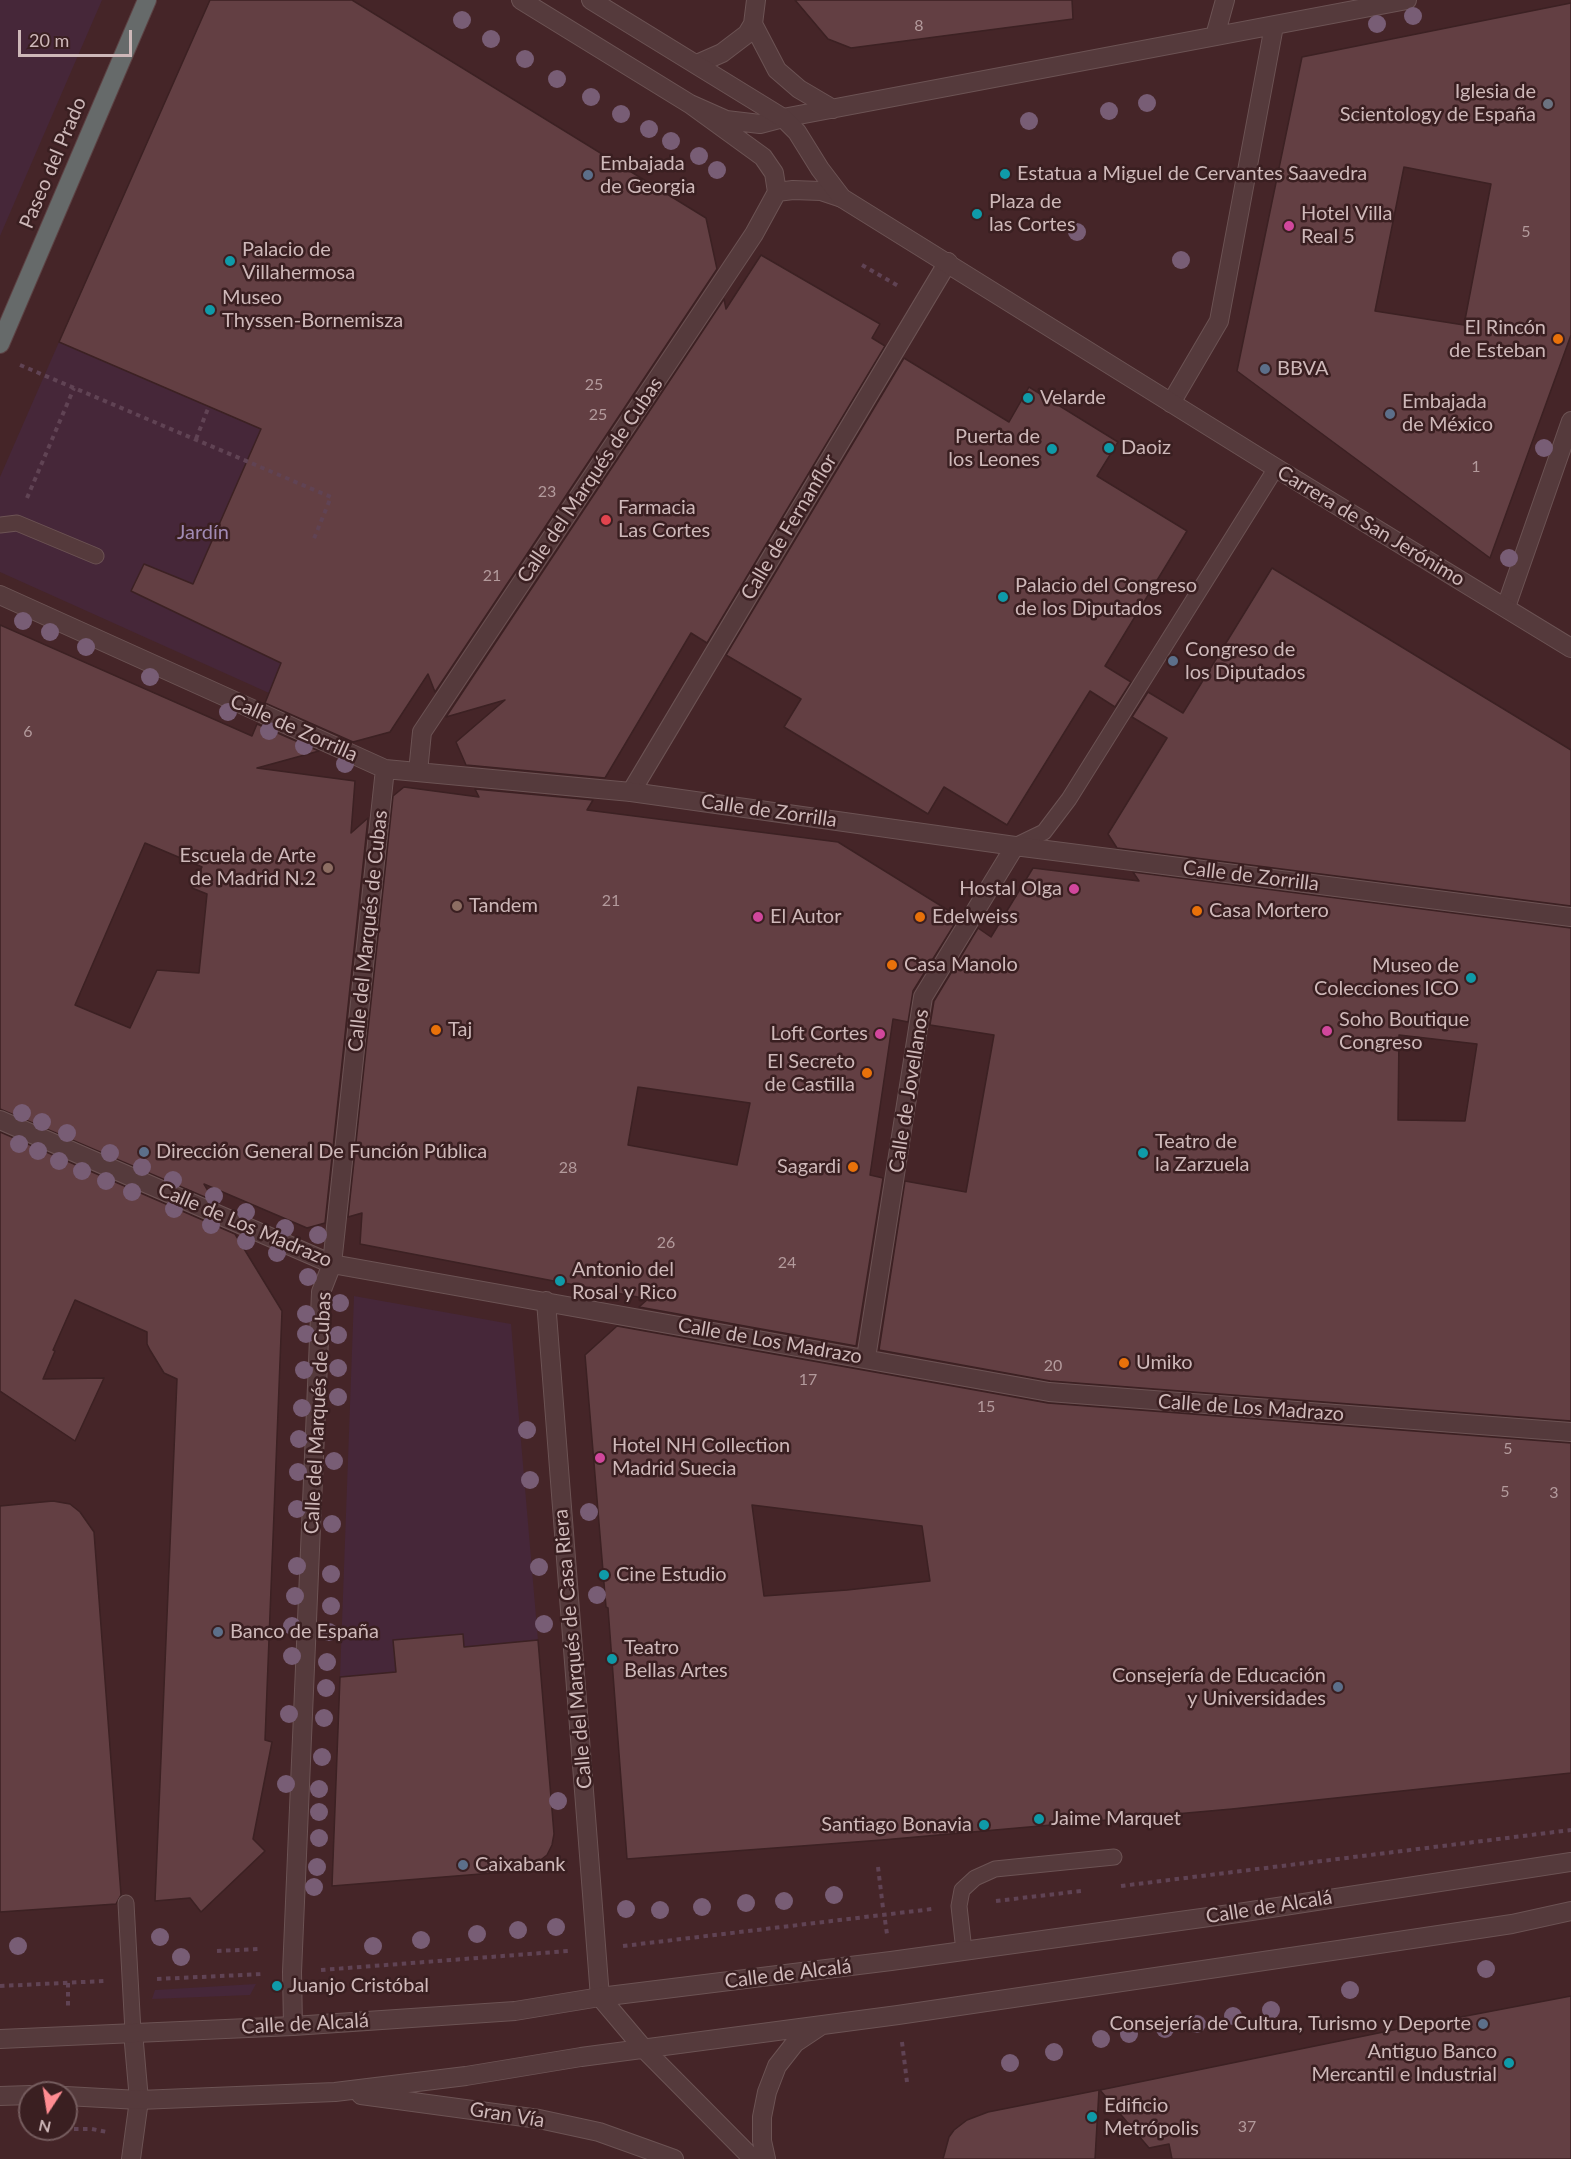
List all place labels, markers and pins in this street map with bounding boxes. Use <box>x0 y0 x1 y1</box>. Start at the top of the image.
place label: Iglesia de Scientology de España <box>1340 80 1536 127</box>
marker: Iglesia de Scientology de España <box>1541 97 1555 111</box>
place label: Embajada de Georgia <box>600 152 695 199</box>
place label: Estatua a Miguel de Cervantes Saavedra <box>1017 162 1367 186</box>
marker: Estatua a Miguel de Cervantes Saavedra <box>998 167 1012 181</box>
marker: Embajada de Georgia <box>581 168 595 182</box>
place label: Plaza de las Cortes <box>989 190 1076 237</box>
place label: Hotel Villa Real 5 <box>1301 202 1392 249</box>
marker: Plaza de las Cortes <box>970 207 984 221</box>
marker: Hotel Villa Real 5 <box>1282 219 1296 233</box>
place label: Palacio de Villahermosa <box>242 238 355 285</box>
marker: Palacio de Villahermosa <box>223 254 237 268</box>
place label: Museo Thyssen-Bornemisza <box>222 286 403 333</box>
marker: Museo Thyssen-Bornemisza <box>203 303 217 317</box>
place label: El Rincón de Esteban <box>1449 316 1546 363</box>
marker: El Rincón de Esteban <box>1551 332 1565 346</box>
place label: BBVA <box>1277 357 1329 381</box>
marker: BBVA <box>1258 362 1272 376</box>
place label: Velarde <box>1040 386 1106 410</box>
place label: Embajada de México <box>1402 390 1493 437</box>
marker: Velarde <box>1021 391 1035 405</box>
marker: Embajada de México <box>1383 407 1397 421</box>
place label: Puerta de los Leones <box>948 425 1040 472</box>
place label: Daoiz <box>1121 436 1171 460</box>
marker: Daoiz <box>1102 441 1116 455</box>
marker: Puerta de los Leones <box>1045 442 1059 456</box>
place label: Farmacia Las Cortes <box>618 496 710 543</box>
marker: Farmacia Las Cortes <box>599 513 613 527</box>
place label: Palacio del Congreso de los Diputados <box>1015 574 1197 621</box>
marker: Palacio del Congreso de los Diputados <box>996 590 1010 604</box>
place label: Congreso de los Diputados <box>1185 638 1305 685</box>
marker: Congreso de los Diputados <box>1166 654 1180 668</box>
place label: Escuela de Arte de Madrid N.2 <box>180 844 316 891</box>
marker: Escuela de Arte de Madrid N.2 <box>321 861 335 875</box>
place label: Hostal Olga <box>959 877 1062 901</box>
marker: Hostal Olga <box>1067 882 1081 896</box>
place label: Tandem <box>469 894 538 918</box>
marker: Tandem <box>450 899 464 913</box>
place label: Casa Mortero <box>1209 899 1329 923</box>
marker: Casa Mortero <box>1190 904 1204 918</box>
place label: El Autor <box>770 905 841 929</box>
place label: Edelweiss <box>932 905 1018 929</box>
marker: El Autor <box>751 910 765 924</box>
marker: Edelweiss <box>913 910 927 924</box>
place label: Casa Manolo <box>904 953 1018 977</box>
place label: Museo de Colecciones ICO <box>1314 954 1459 1001</box>
marker: Casa Manolo <box>885 958 899 972</box>
marker: Museo de Colecciones ICO <box>1464 971 1478 985</box>
place label: Soho Boutique Congreso <box>1339 1008 1469 1055</box>
place label: Taj <box>448 1018 472 1042</box>
place label: Loft Cortes <box>770 1022 868 1046</box>
marker: Taj <box>429 1023 443 1037</box>
marker: Soho Boutique Congreso <box>1320 1024 1334 1038</box>
marker: Loft Cortes <box>873 1027 887 1041</box>
place label: El Secreto de Castilla <box>764 1050 855 1097</box>
marker: El Secreto de Castilla <box>860 1066 874 1080</box>
place label: Teatro de la Zarzuela <box>1155 1130 1249 1177</box>
place label: Dirección General De Función Pública <box>156 1140 487 1164</box>
marker: Dirección General De Función Pública <box>137 1145 151 1159</box>
marker: Teatro de la Zarzuela <box>1136 1146 1150 1160</box>
place label: Sagardi <box>777 1155 841 1179</box>
marker: Sagardi <box>846 1160 860 1174</box>
place label: Antonio del Rosal y Rico <box>572 1258 677 1305</box>
marker: Antonio del Rosal y Rico <box>553 1274 567 1288</box>
place label: Umiko <box>1136 1351 1193 1375</box>
marker: Umiko <box>1117 1356 1131 1370</box>
place label: Hotel NH Collection Madrid Suecia <box>612 1434 790 1481</box>
marker: Hotel NH Collection Madrid Suecia <box>593 1451 607 1465</box>
place label: Cine Estudio <box>616 1563 727 1587</box>
marker: Cine Estudio <box>597 1568 611 1582</box>
place label: Banco de España <box>230 1620 379 1644</box>
marker: Banco de España <box>211 1625 225 1639</box>
place label: Teatro Bellas Artes <box>624 1636 728 1683</box>
marker: Teatro Bellas Artes <box>605 1652 619 1666</box>
place label: Consejería de Educación y Universidades <box>1112 1664 1326 1711</box>
marker: Consejería de Educación y Universidades <box>1331 1680 1345 1694</box>
place label: Jaime Marquet <box>1051 1807 1181 1831</box>
marker: Jaime Marquet <box>1032 1812 1046 1826</box>
place label: Santiago Bonavia <box>821 1813 972 1837</box>
marker: Santiago Bonavia <box>977 1818 991 1832</box>
place label: Caixabank <box>475 1853 565 1877</box>
marker: Caixabank <box>456 1858 470 1872</box>
place label: Juanjo Cristóbal <box>289 1974 429 1998</box>
marker: Juanjo Cristóbal <box>270 1979 284 1993</box>
place label: Consejería de Cultura, Turismo y Deporte <box>1110 2012 1471 2036</box>
marker: Consejería de Cultura, Turismo y Deporte <box>1476 2017 1490 2031</box>
place label: Antiguo Banco Mercantil e Industrial <box>1311 2040 1497 2087</box>
marker: Antiguo Banco Mercantil e Industrial <box>1502 2056 1516 2070</box>
place label: Edificio Metrópolis <box>1104 2094 1199 2141</box>
marker: Edificio Metrópolis <box>1085 2110 1099 2124</box>

